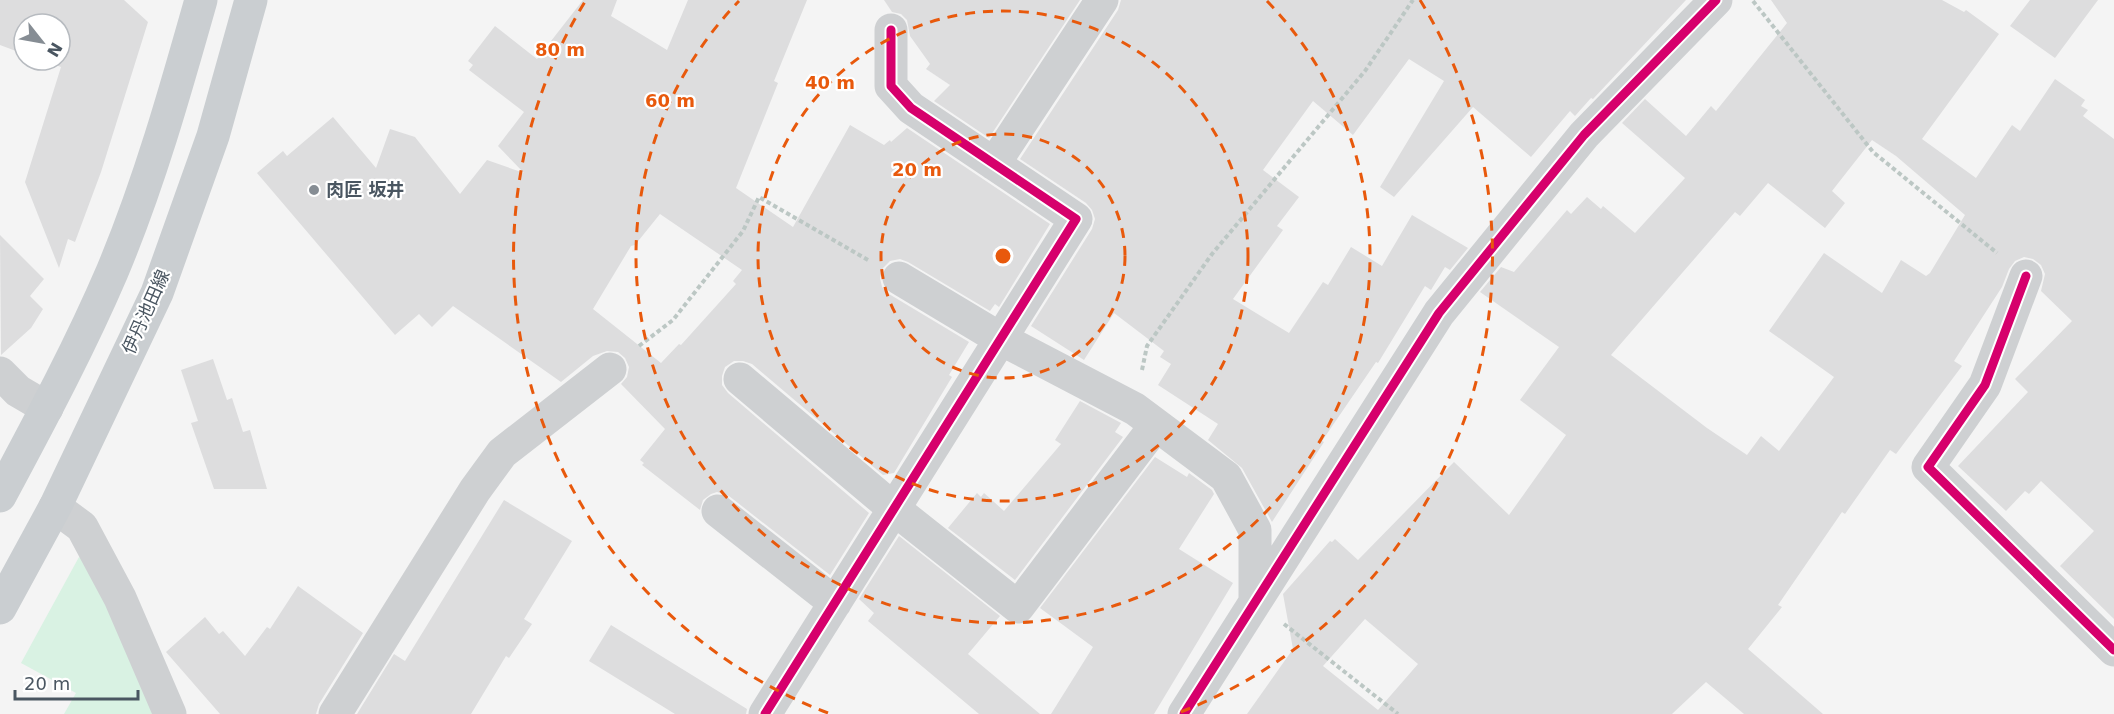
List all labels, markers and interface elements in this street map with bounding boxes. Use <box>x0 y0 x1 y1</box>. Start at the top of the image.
north arrow <box>12 12 72 72</box>
text: N <box>43 39 66 60</box>
text: 80 m <box>535 39 585 60</box>
text: 40 m <box>805 72 855 93</box>
text: 60 m <box>645 90 695 111</box>
text: 20 m <box>892 159 942 180</box>
place label: 肉匠 坂井 <box>326 179 404 200</box>
marker: 肉匠 坂井 <box>307 183 321 197</box>
centre of rings <box>993 246 1013 266</box>
street label: 伊丹池田線 <box>118 266 173 357</box>
scale bar <box>15 663 138 701</box>
text: 20 m <box>24 673 70 694</box>

